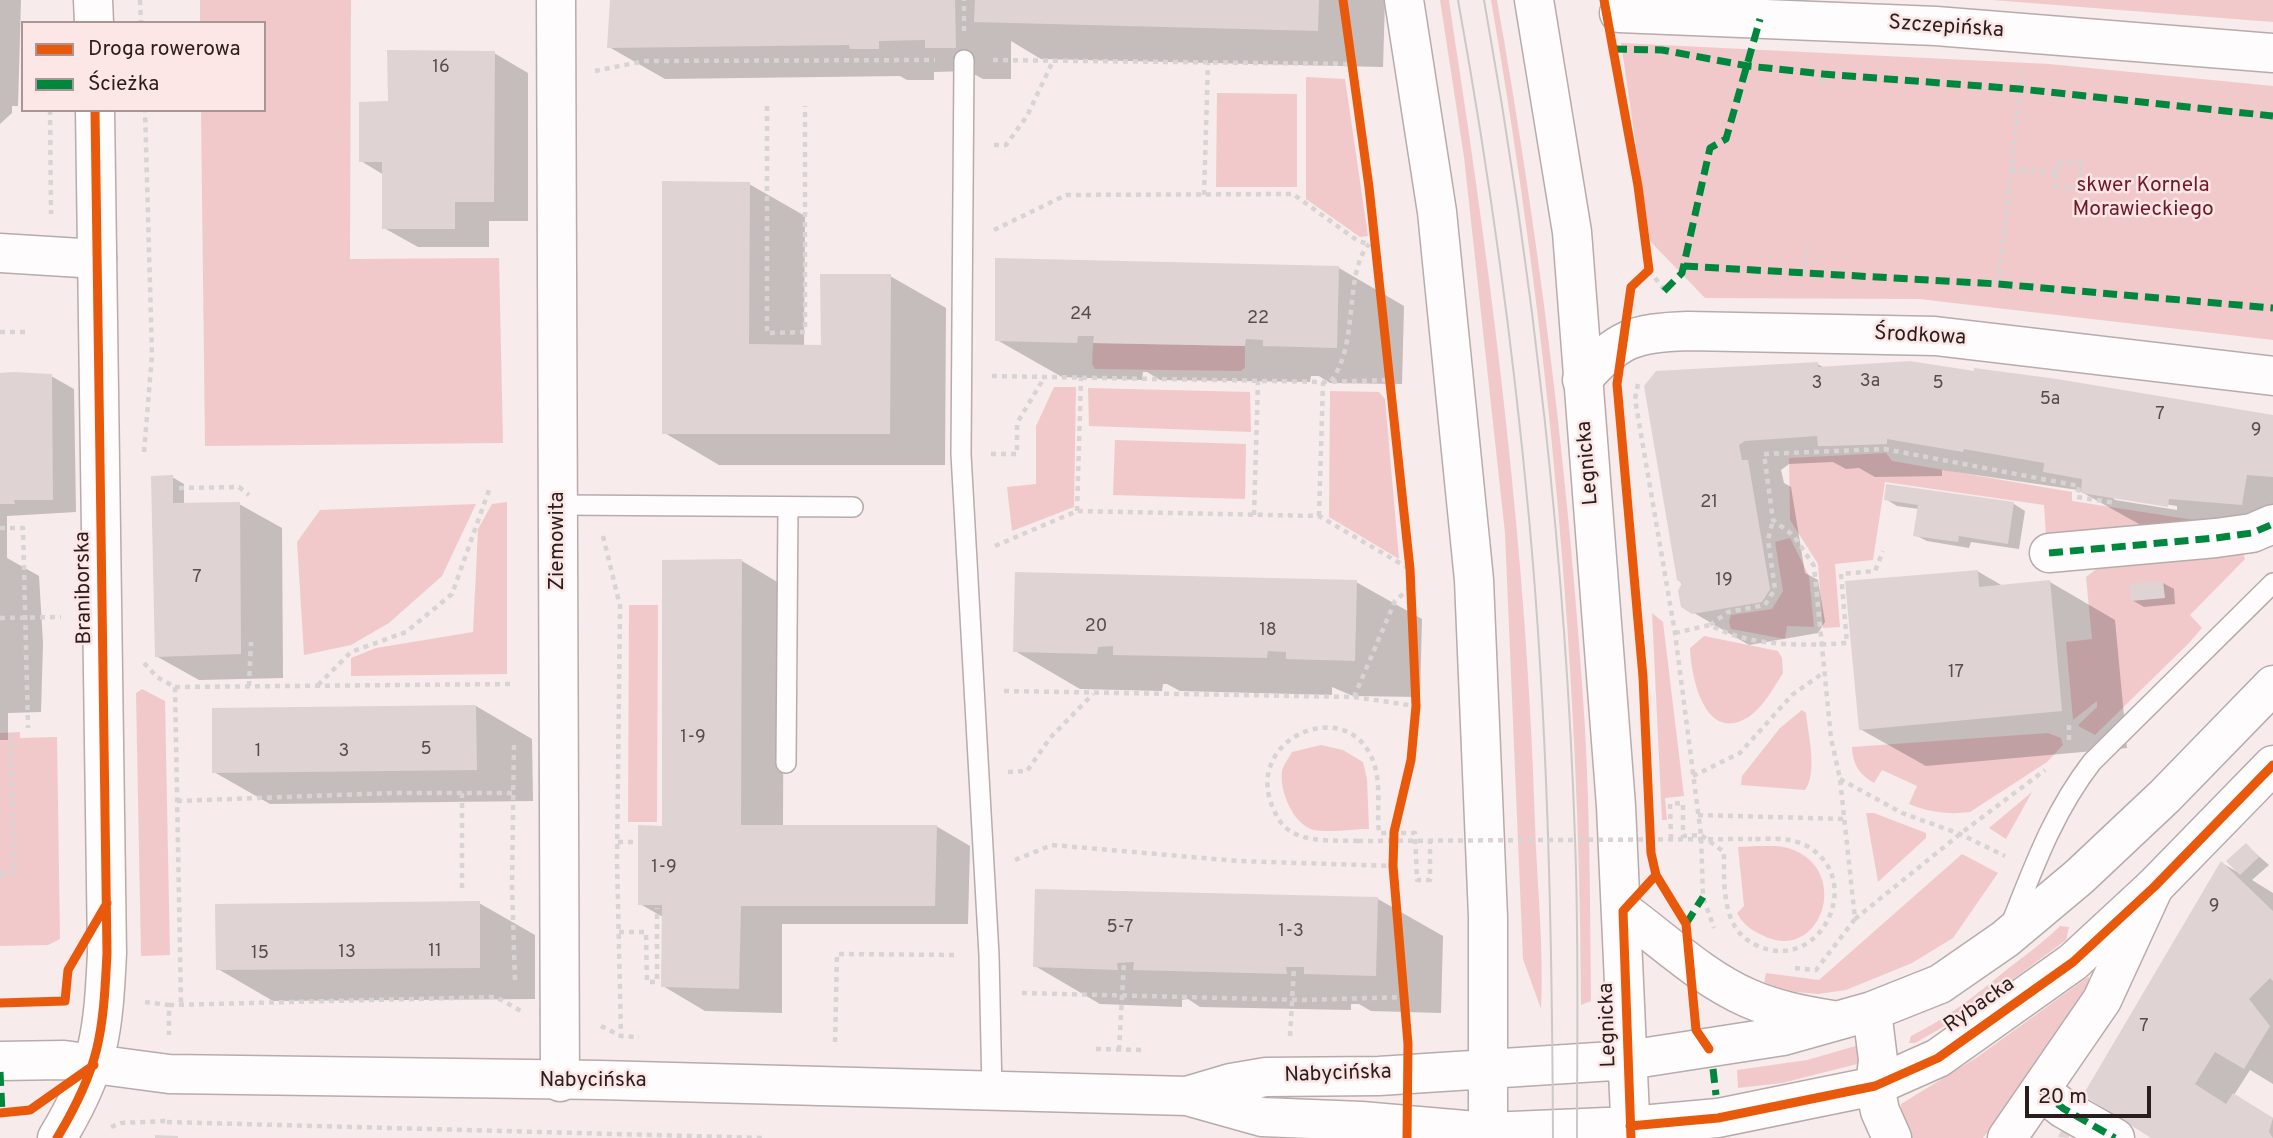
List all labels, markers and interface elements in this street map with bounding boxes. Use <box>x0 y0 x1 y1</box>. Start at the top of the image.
street label: Szczepińska <box>1887 11 2005 45</box>
legend <box>21 21 266 112</box>
text: Droga rowerowa <box>88 36 241 63</box>
house number: 16 <box>432 57 450 79</box>
text: Ścieżka <box>88 71 159 98</box>
park label: skwer Kornela Morawieckiego <box>2072 174 2214 224</box>
house number: 24 <box>1070 304 1092 326</box>
house number: 22 <box>1247 308 1269 330</box>
street label: Środkowa <box>1873 322 1967 352</box>
house number: 3a <box>1860 371 1880 393</box>
house number: 3 <box>1812 373 1822 395</box>
house number: 5 <box>1932 373 1944 395</box>
house number: 5a <box>2040 389 2060 411</box>
house number: 7 <box>2155 404 2165 426</box>
street label: Legnicka <box>1573 420 1605 506</box>
house number: 9 <box>2251 420 2261 442</box>
street label: Ziemowita <box>546 491 572 591</box>
house number: 21 <box>1700 492 1718 514</box>
street label: Braniborska <box>71 531 99 645</box>
house number: 7 <box>192 567 202 589</box>
house number: 19 <box>1715 570 1733 592</box>
house number: 20 <box>1085 616 1107 638</box>
house number: 18 <box>1259 620 1277 642</box>
house number: 17 <box>1948 662 1964 684</box>
house number: 1-9 <box>680 727 706 749</box>
house number: 5 <box>420 739 432 761</box>
house number: 1 <box>255 741 261 763</box>
house number: 3 <box>339 741 349 763</box>
house number: 1-9 <box>651 857 677 879</box>
house number: 9 <box>2209 896 2219 918</box>
house number: 5-7 <box>1107 917 1133 939</box>
house number: 1-3 <box>1278 921 1304 943</box>
house number: 11 <box>428 941 442 963</box>
house number: 13 <box>338 942 356 964</box>
house number: 15 <box>251 943 269 965</box>
street label: Rybacka <box>1940 973 2020 1039</box>
street label: Legnicka <box>1595 982 1623 1068</box>
house number: 7 <box>2139 1016 2149 1038</box>
street label: Nabycińska <box>1284 1061 1392 1089</box>
street label: Nabycińska <box>539 1069 647 1095</box>
scale bar <box>2028 1072 2154 1116</box>
text: 20 m <box>2038 1084 2087 1111</box>

